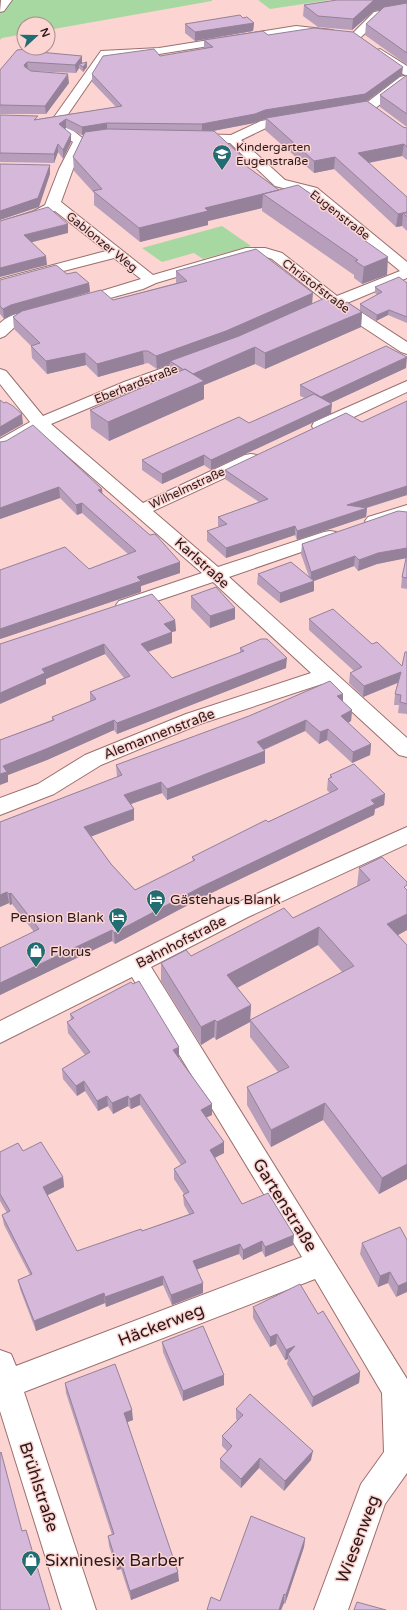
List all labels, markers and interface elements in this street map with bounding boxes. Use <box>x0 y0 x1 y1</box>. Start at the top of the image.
north arrow <box>16 16 56 56</box>
text: N <box>37 26 53 39</box>
place label: Kindergarten Eugenstraße <box>236 140 311 168</box>
school or university icon: Kindergarten Eugenstraße <box>211 143 233 171</box>
street label: Eugenstraße <box>307 187 373 243</box>
street label: Gablonzer Weg <box>64 209 140 275</box>
street label: Christofstraße <box>279 256 353 316</box>
street label: Eberhardstraße <box>92 362 180 406</box>
street label: Wilhelmstraße <box>147 464 227 512</box>
street label: Karlstraße <box>171 534 233 592</box>
street label: Alemannenstraße <box>101 705 217 763</box>
hotel icon: Gästehaus Blank <box>145 888 167 916</box>
place label: Gästehaus Blank <box>170 891 281 908</box>
hotel icon: Pension Blank <box>107 906 129 934</box>
place label: Pension Blank <box>10 909 104 926</box>
street label: Bahnhofstraße <box>133 912 229 972</box>
shop icon: Florus <box>25 940 47 968</box>
place label: Florus <box>50 943 91 960</box>
street label: Gartenstraße <box>248 1155 322 1255</box>
street label: Häckerweg <box>115 1299 207 1351</box>
street label: Brühlstraße <box>15 1439 63 1535</box>
street label: Wiesenweg <box>332 1492 384 1586</box>
shop icon: Sixninesix Barber <box>20 1549 42 1577</box>
place label: Sixninesix Barber <box>45 1550 185 1571</box>

